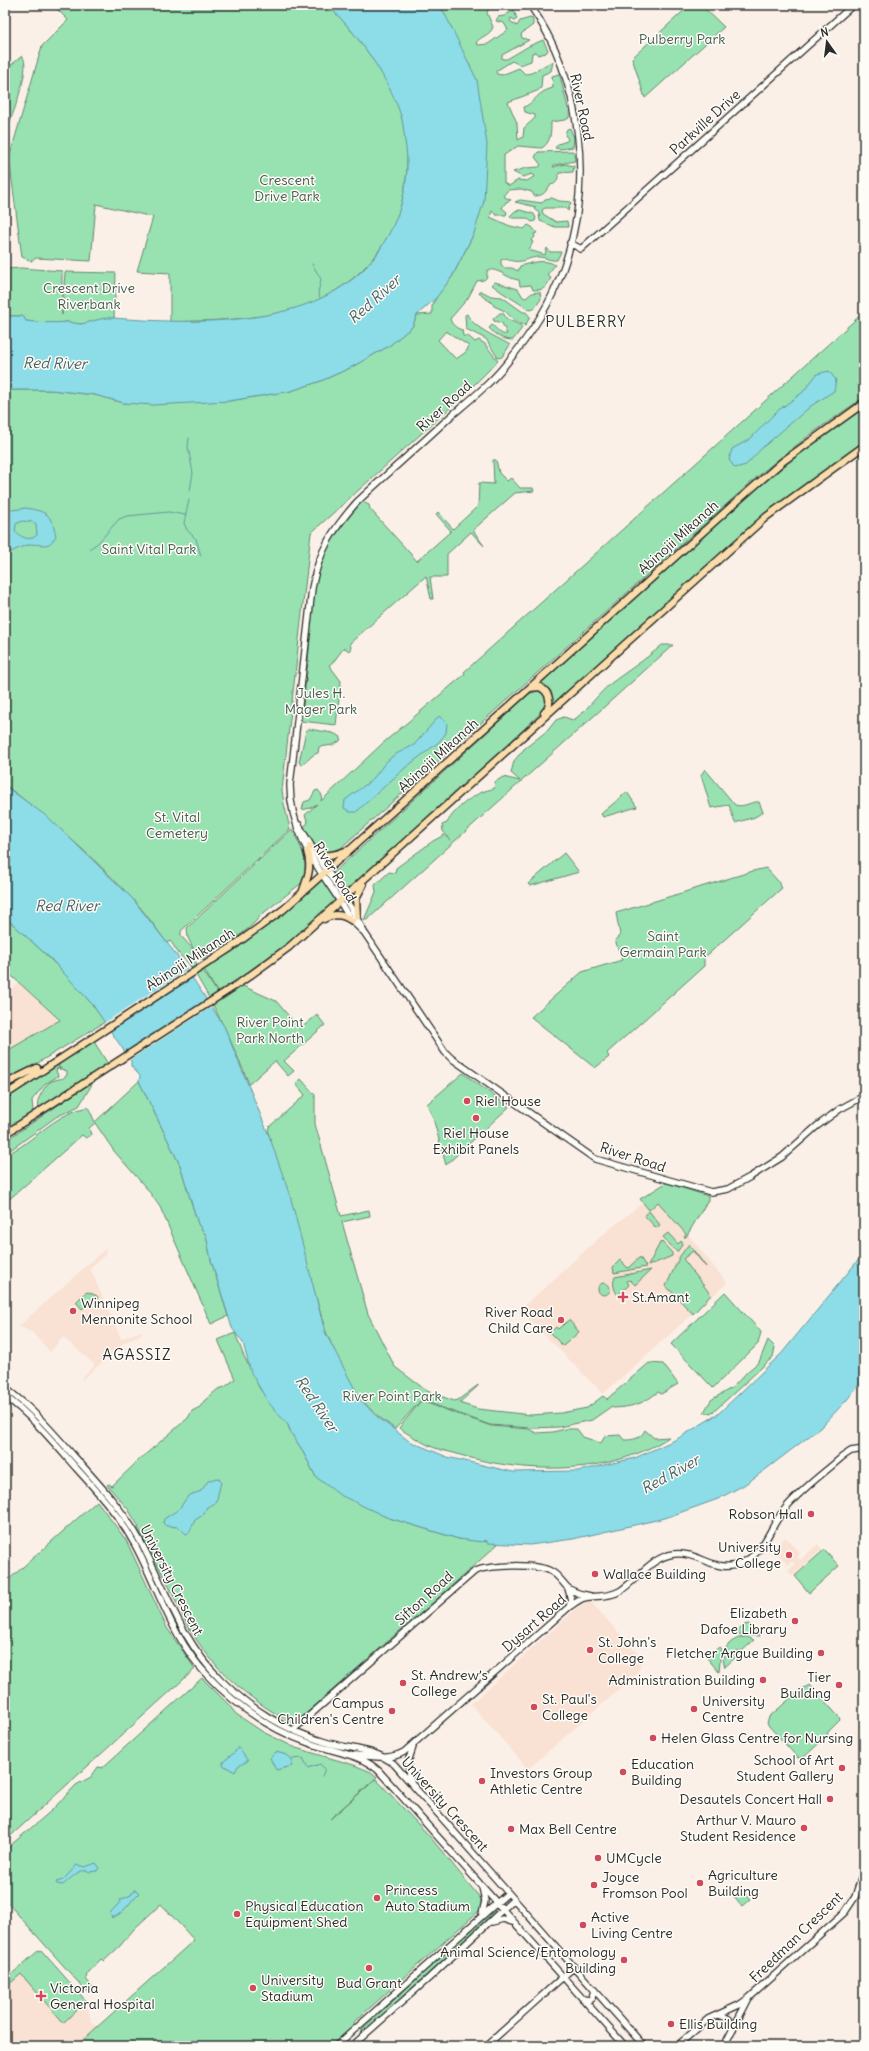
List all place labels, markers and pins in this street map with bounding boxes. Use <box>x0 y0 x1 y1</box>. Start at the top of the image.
place label: Riel House <box>475 1092 541 1110</box>
marker: Riel House <box>462 1096 472 1106</box>
marker: Riel House Exhibit Panels <box>471 1113 481 1123</box>
place label: Riel House Exhibit Panels <box>433 1124 519 1158</box>
place label: St.Amant <box>632 1288 689 1306</box>
marker: St.Amant <box>617 1291 629 1303</box>
place label: Winnipeg Mennonite School <box>81 1294 192 1328</box>
place label: River Road Child Care <box>485 1303 553 1337</box>
marker: Winnipeg Mennonite School <box>68 1306 78 1316</box>
marker: River Road Child Care <box>556 1315 566 1325</box>
place label: Robson Hall <box>729 1505 803 1523</box>
marker: Robson Hall <box>806 1509 816 1519</box>
place label: University College <box>718 1538 781 1572</box>
marker: University College <box>784 1550 794 1560</box>
place label: Wallace Building <box>603 1565 706 1583</box>
marker: Wallace Building <box>590 1569 600 1579</box>
place label: Elizabeth Dafoe Library <box>700 1604 787 1638</box>
marker: Elizabeth Dafoe Library <box>790 1616 800 1626</box>
place label: St. John's College <box>598 1633 656 1667</box>
place label: Fletcher Argue Building <box>666 1644 813 1662</box>
marker: St. John's College <box>585 1645 595 1655</box>
marker: Fletcher Argue Building <box>816 1648 826 1658</box>
place label: St. Andrew’s College <box>411 1666 488 1700</box>
place label: Tier Building <box>780 1668 831 1702</box>
place label: Administration Building <box>608 1671 755 1689</box>
marker: Administration Building <box>758 1675 768 1685</box>
marker: St. Andrew’s College <box>398 1678 408 1688</box>
marker: Tier Building <box>834 1680 844 1690</box>
place label: St. Paul's College <box>542 1690 597 1724</box>
place label: University Centre <box>702 1692 765 1726</box>
place label: Campus Children's Centre <box>277 1694 384 1728</box>
marker: St. Paul's College <box>529 1702 539 1712</box>
marker: University Centre <box>689 1704 699 1714</box>
marker: Campus Children's Centre <box>387 1706 397 1716</box>
place label: Helen Glass Centre for Nursing <box>661 1729 853 1747</box>
marker: Helen Glass Centre for Nursing <box>648 1733 658 1743</box>
place label: School of Art Student Gallery <box>736 1751 834 1785</box>
place label: Education Building <box>631 1755 694 1789</box>
marker: School of Art Student Gallery <box>837 1763 847 1773</box>
place label: Investors Group Athletic Centre <box>490 1764 592 1798</box>
marker: Education Building <box>618 1767 628 1777</box>
marker: Investors Group Athletic Centre <box>477 1776 487 1786</box>
place label: Desautels Concert Hall <box>680 1790 822 1808</box>
marker: Desautels Concert Hall <box>825 1794 835 1804</box>
place label: Arthur V. Mauro Student Residence <box>680 1811 796 1845</box>
place label: Max Bell Centre <box>519 1820 617 1838</box>
marker: Arthur V. Mauro Student Residence <box>799 1823 809 1833</box>
marker: Max Bell Centre <box>506 1824 516 1834</box>
place label: UMCycle <box>606 1849 662 1867</box>
marker: UMCycle <box>593 1853 603 1863</box>
place label: Agriculture Building <box>708 1866 778 1900</box>
place label: Joyce Fromson Pool <box>602 1868 688 1902</box>
marker: Agriculture Building <box>695 1878 705 1888</box>
marker: Joyce Fromson Pool <box>589 1880 599 1890</box>
place label: Princess Auto Stadium <box>385 1881 470 1915</box>
marker: Princess Auto Stadium <box>372 1893 382 1903</box>
place label: Physical Education Equipment Shed <box>245 1897 364 1931</box>
place label: Active Living Centre <box>591 1908 673 1942</box>
marker: Physical Education Equipment Shed <box>232 1909 242 1919</box>
marker: Active Living Centre <box>578 1920 588 1930</box>
place label: Animal Science/Entomology Building <box>440 1943 616 1977</box>
marker: Animal Science/Entomology Building <box>619 1955 629 1965</box>
marker: Bud Grant <box>364 1963 374 1973</box>
place label: University Stadium <box>261 1971 324 2005</box>
place label: Bud Grant <box>336 1974 402 1992</box>
place label: Victoria General Hospital <box>50 1979 155 2013</box>
marker: University Stadium <box>248 1983 258 1993</box>
marker: Victoria General Hospital <box>35 1990 47 2002</box>
place label: Ellis Building <box>679 2015 757 2033</box>
marker: Ellis Building <box>666 2019 676 2029</box>

